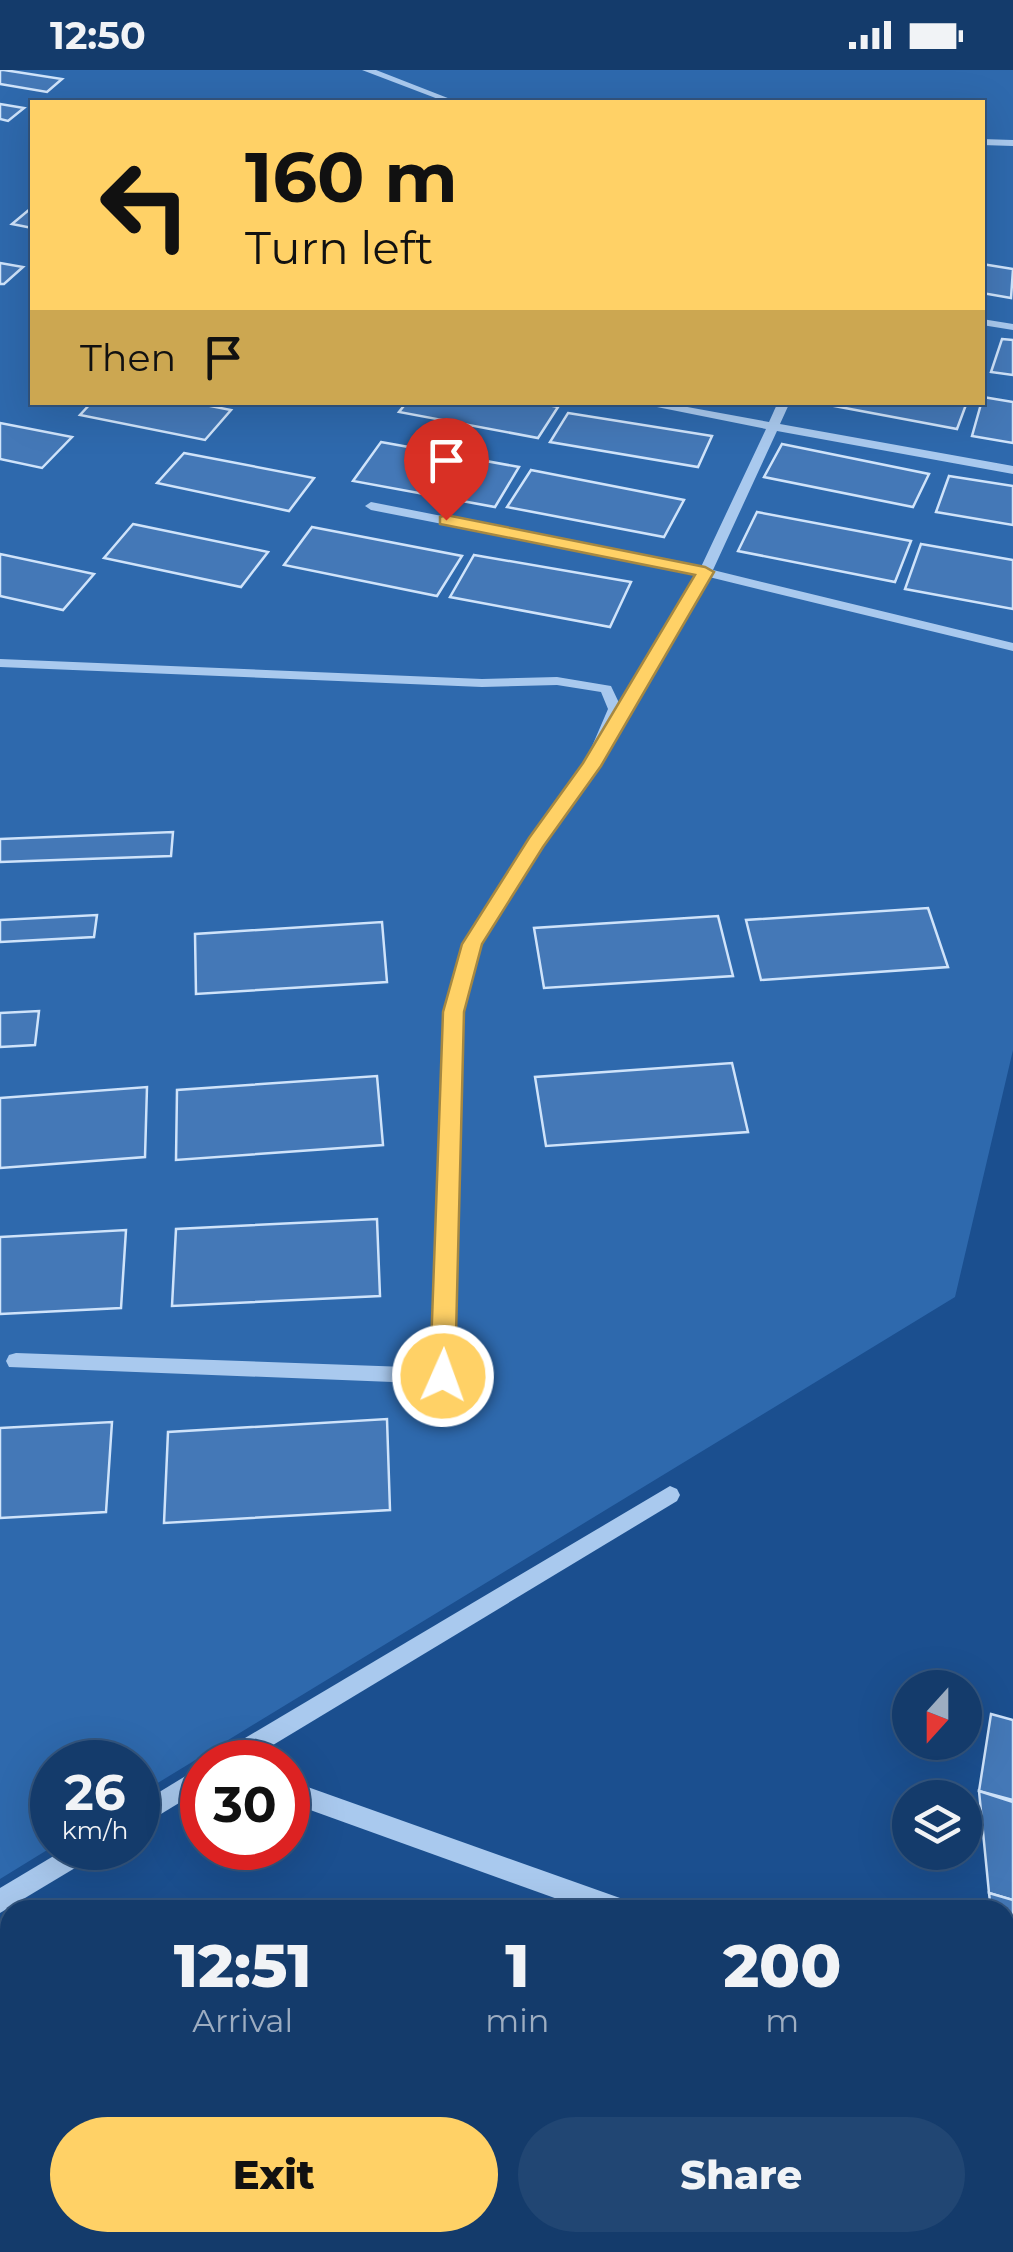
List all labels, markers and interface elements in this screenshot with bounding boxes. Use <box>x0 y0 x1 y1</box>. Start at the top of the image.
text: 12:50 <box>50 12 146 59</box>
text: 160 m <box>245 134 458 220</box>
icon: left <box>80 140 210 270</box>
text: Turn left <box>245 220 433 275</box>
icon: arrive <box>196 330 251 385</box>
text: Then <box>80 334 176 381</box>
pin <box>404 418 489 521</box>
icon: arrive <box>419 433 474 488</box>
position arrow <box>391 1324 495 1428</box>
north arrow <box>892 1670 982 1760</box>
map controls <box>892 1670 982 1870</box>
speed limit sign: 30 <box>180 1740 310 1870</box>
text: 26 <box>64 1762 126 1823</box>
button: layers <box>892 1780 982 1870</box>
text: km/h <box>62 1815 128 1845</box>
text: 12:51 <box>174 1929 312 2002</box>
text: 1 <box>505 1929 530 2002</box>
text: 200 <box>723 1929 841 2002</box>
text: Arrival <box>192 2001 293 2040</box>
text: min <box>485 2001 550 2040</box>
text: m <box>765 2001 799 2040</box>
button: Exit <box>50 2117 498 2232</box>
button: Share <box>518 2117 965 2232</box>

